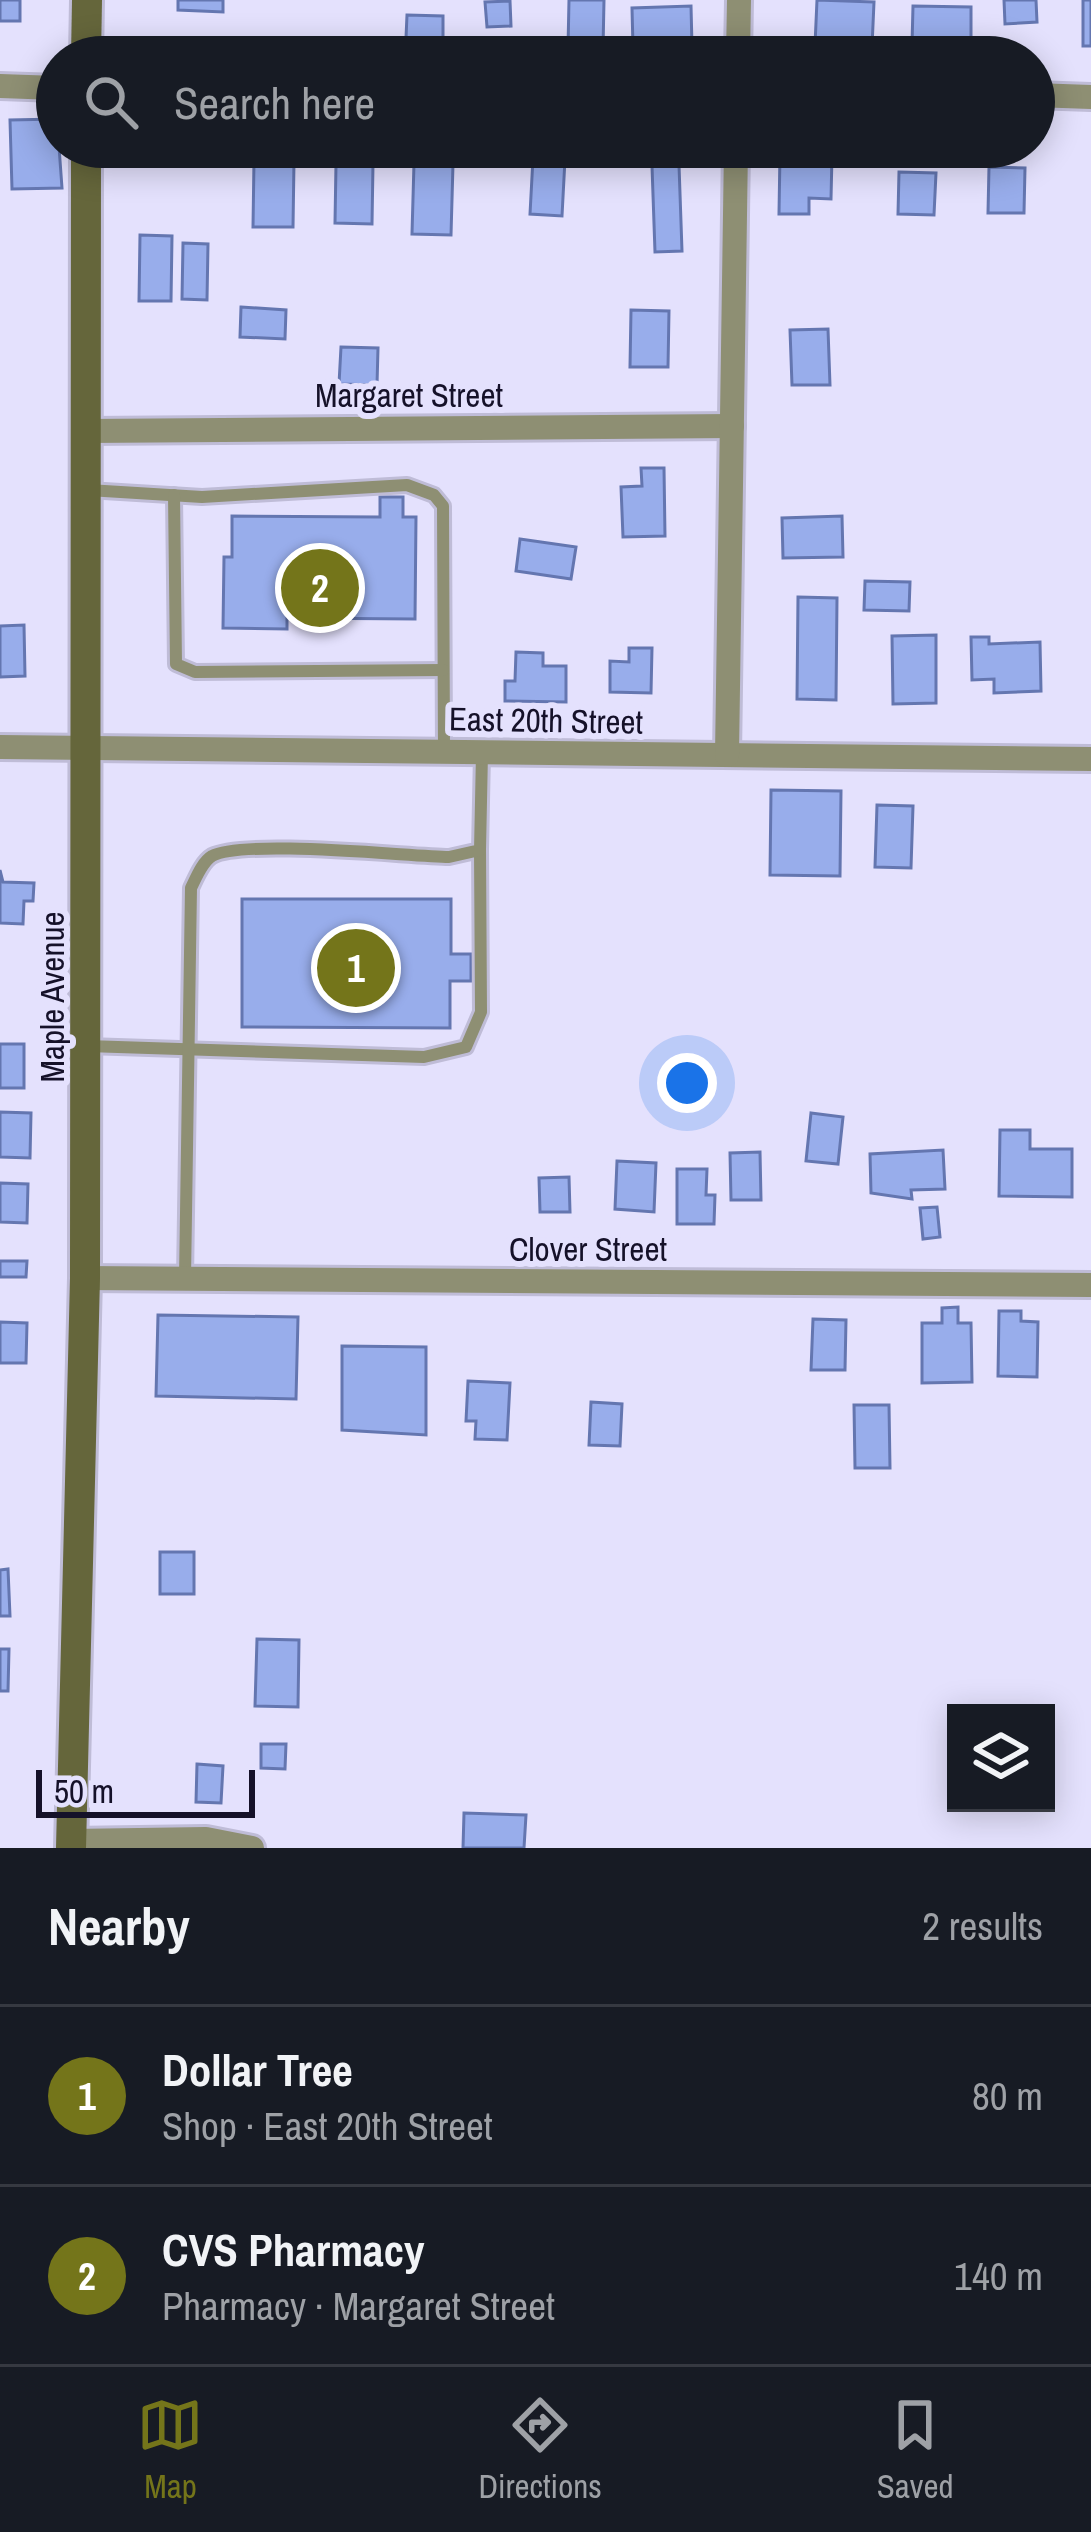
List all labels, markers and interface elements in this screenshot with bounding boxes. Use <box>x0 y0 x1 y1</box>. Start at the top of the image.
search box <box>36 36 1055 168</box>
icon: search <box>78 69 144 135</box>
text: Search here <box>174 72 375 133</box>
street label: Margaret Street <box>315 373 503 417</box>
pin: 2 <box>281 543 359 633</box>
street label: East 20th Street <box>449 696 643 744</box>
street label: Maple Avenue <box>30 911 74 1083</box>
pin: 1 <box>317 923 395 1013</box>
your location <box>657 1053 717 1113</box>
street label: Clover Street <box>509 1227 667 1271</box>
map controls <box>947 1704 1055 1812</box>
button: layers <box>947 1704 1055 1812</box>
scale bar <box>36 1764 255 1817</box>
text: 50 m <box>54 1769 114 1813</box>
text: Nearby <box>48 1892 190 1961</box>
text: 2 results <box>922 1900 1043 1952</box>
text: Dollar Tree <box>162 2039 353 2100</box>
text: 1 <box>78 2070 96 2122</box>
text: 80 m <box>972 2070 1043 2122</box>
text: Shop · East 20th Street <box>162 2100 493 2152</box>
text: CVS Pharmacy <box>162 2219 425 2280</box>
text: 2 <box>78 2250 96 2302</box>
text: 140 m <box>954 2250 1043 2302</box>
text: Pharmacy · Margaret Street <box>162 2280 555 2332</box>
tab: Map <box>137 2392 203 2508</box>
tab: Directions <box>478 2392 602 2508</box>
tab: Saved <box>877 2392 953 2508</box>

